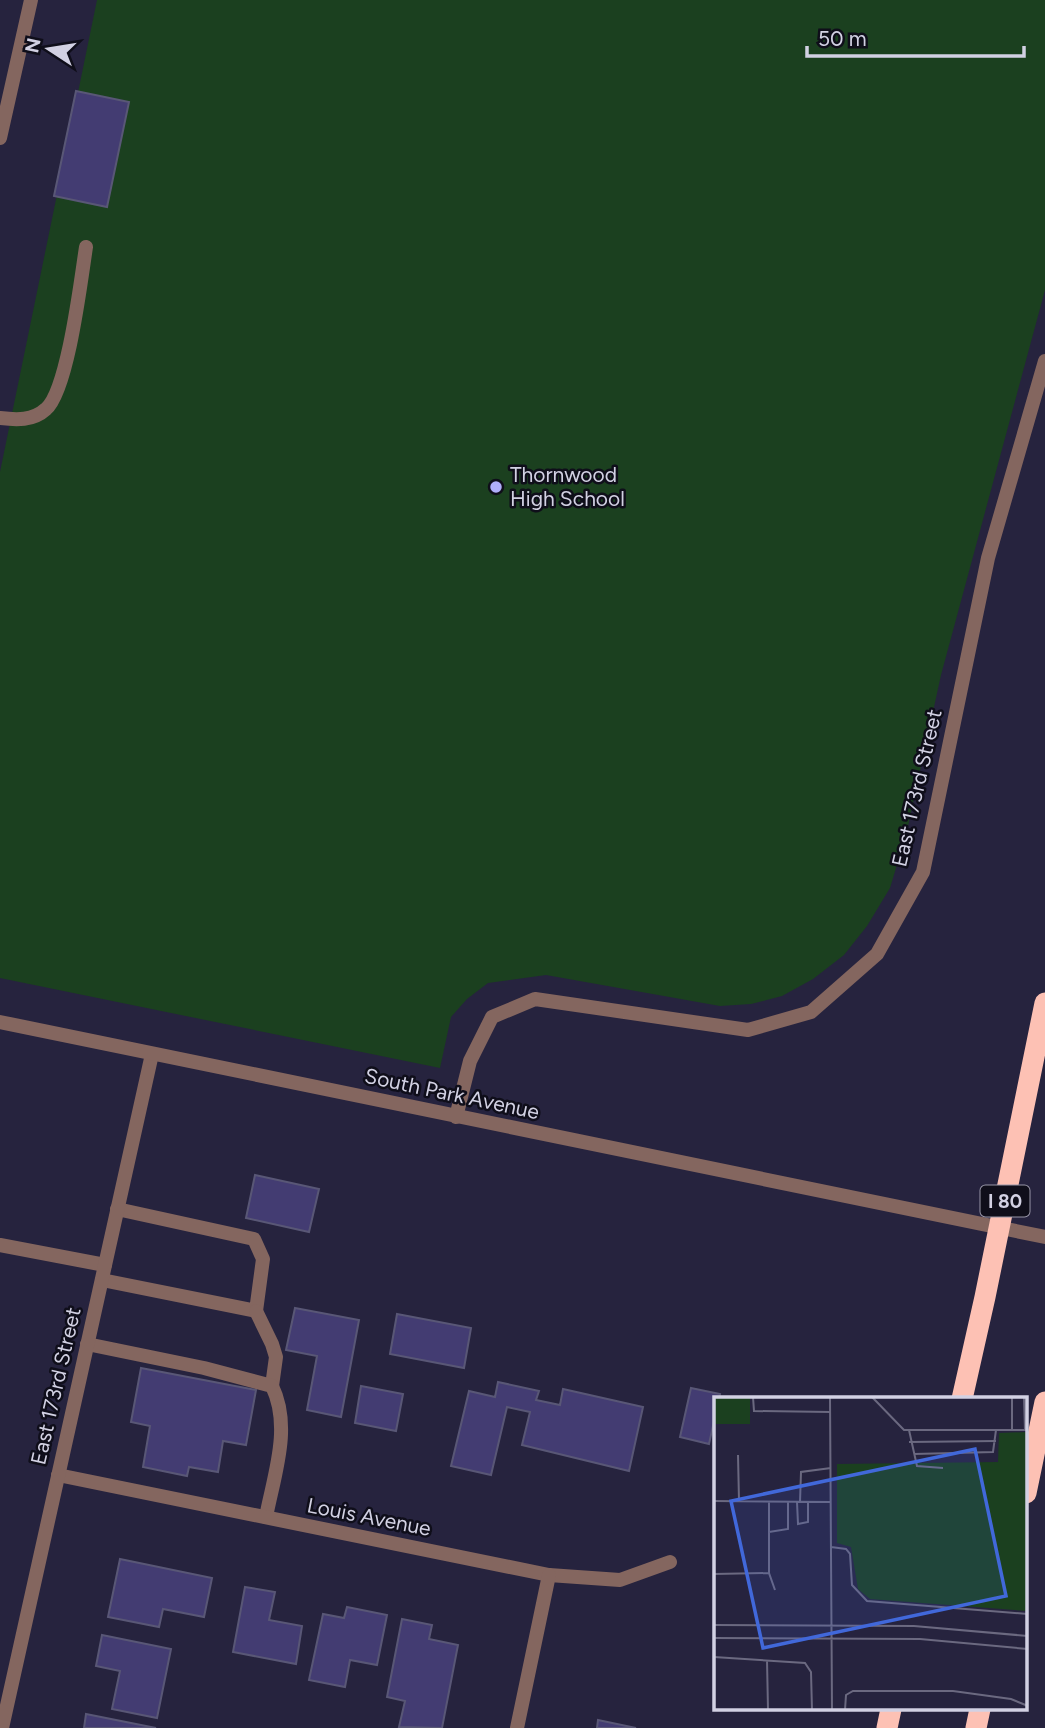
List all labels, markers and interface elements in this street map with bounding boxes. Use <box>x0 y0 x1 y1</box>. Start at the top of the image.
north arrow <box>14 14 84 84</box>
scale bar <box>807 14 1024 58</box>
text: 50 m <box>818 26 867 51</box>
text: N <box>20 36 46 55</box>
place label: Thornwood High School <box>510 462 625 511</box>
marker: Thornwood High School <box>488 479 504 495</box>
street label: East 173rd Street <box>886 707 947 869</box>
street label: South Park Avenue <box>363 1063 542 1124</box>
road number: I 80 <box>981 1186 1030 1217</box>
street label: East 173rd Street <box>25 1305 86 1467</box>
inset map <box>714 1397 1028 1710</box>
street label: Louis Avenue <box>305 1492 433 1541</box>

